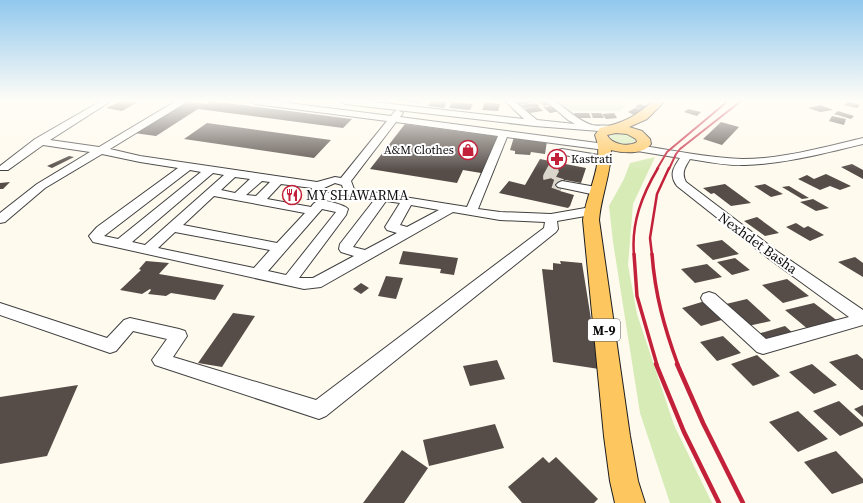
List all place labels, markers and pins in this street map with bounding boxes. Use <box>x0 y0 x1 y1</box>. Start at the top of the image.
shop icon: A&M Clothes <box>457 139 479 161</box>
place label: A&M Clothes <box>384 142 454 158</box>
pharmacy icon: Kastrati <box>546 148 568 170</box>
place label: Kastrati <box>571 151 613 167</box>
restaurant icon: MY SHAWARMA <box>281 184 303 206</box>
place label: MY SHAWARMA <box>306 185 409 205</box>

